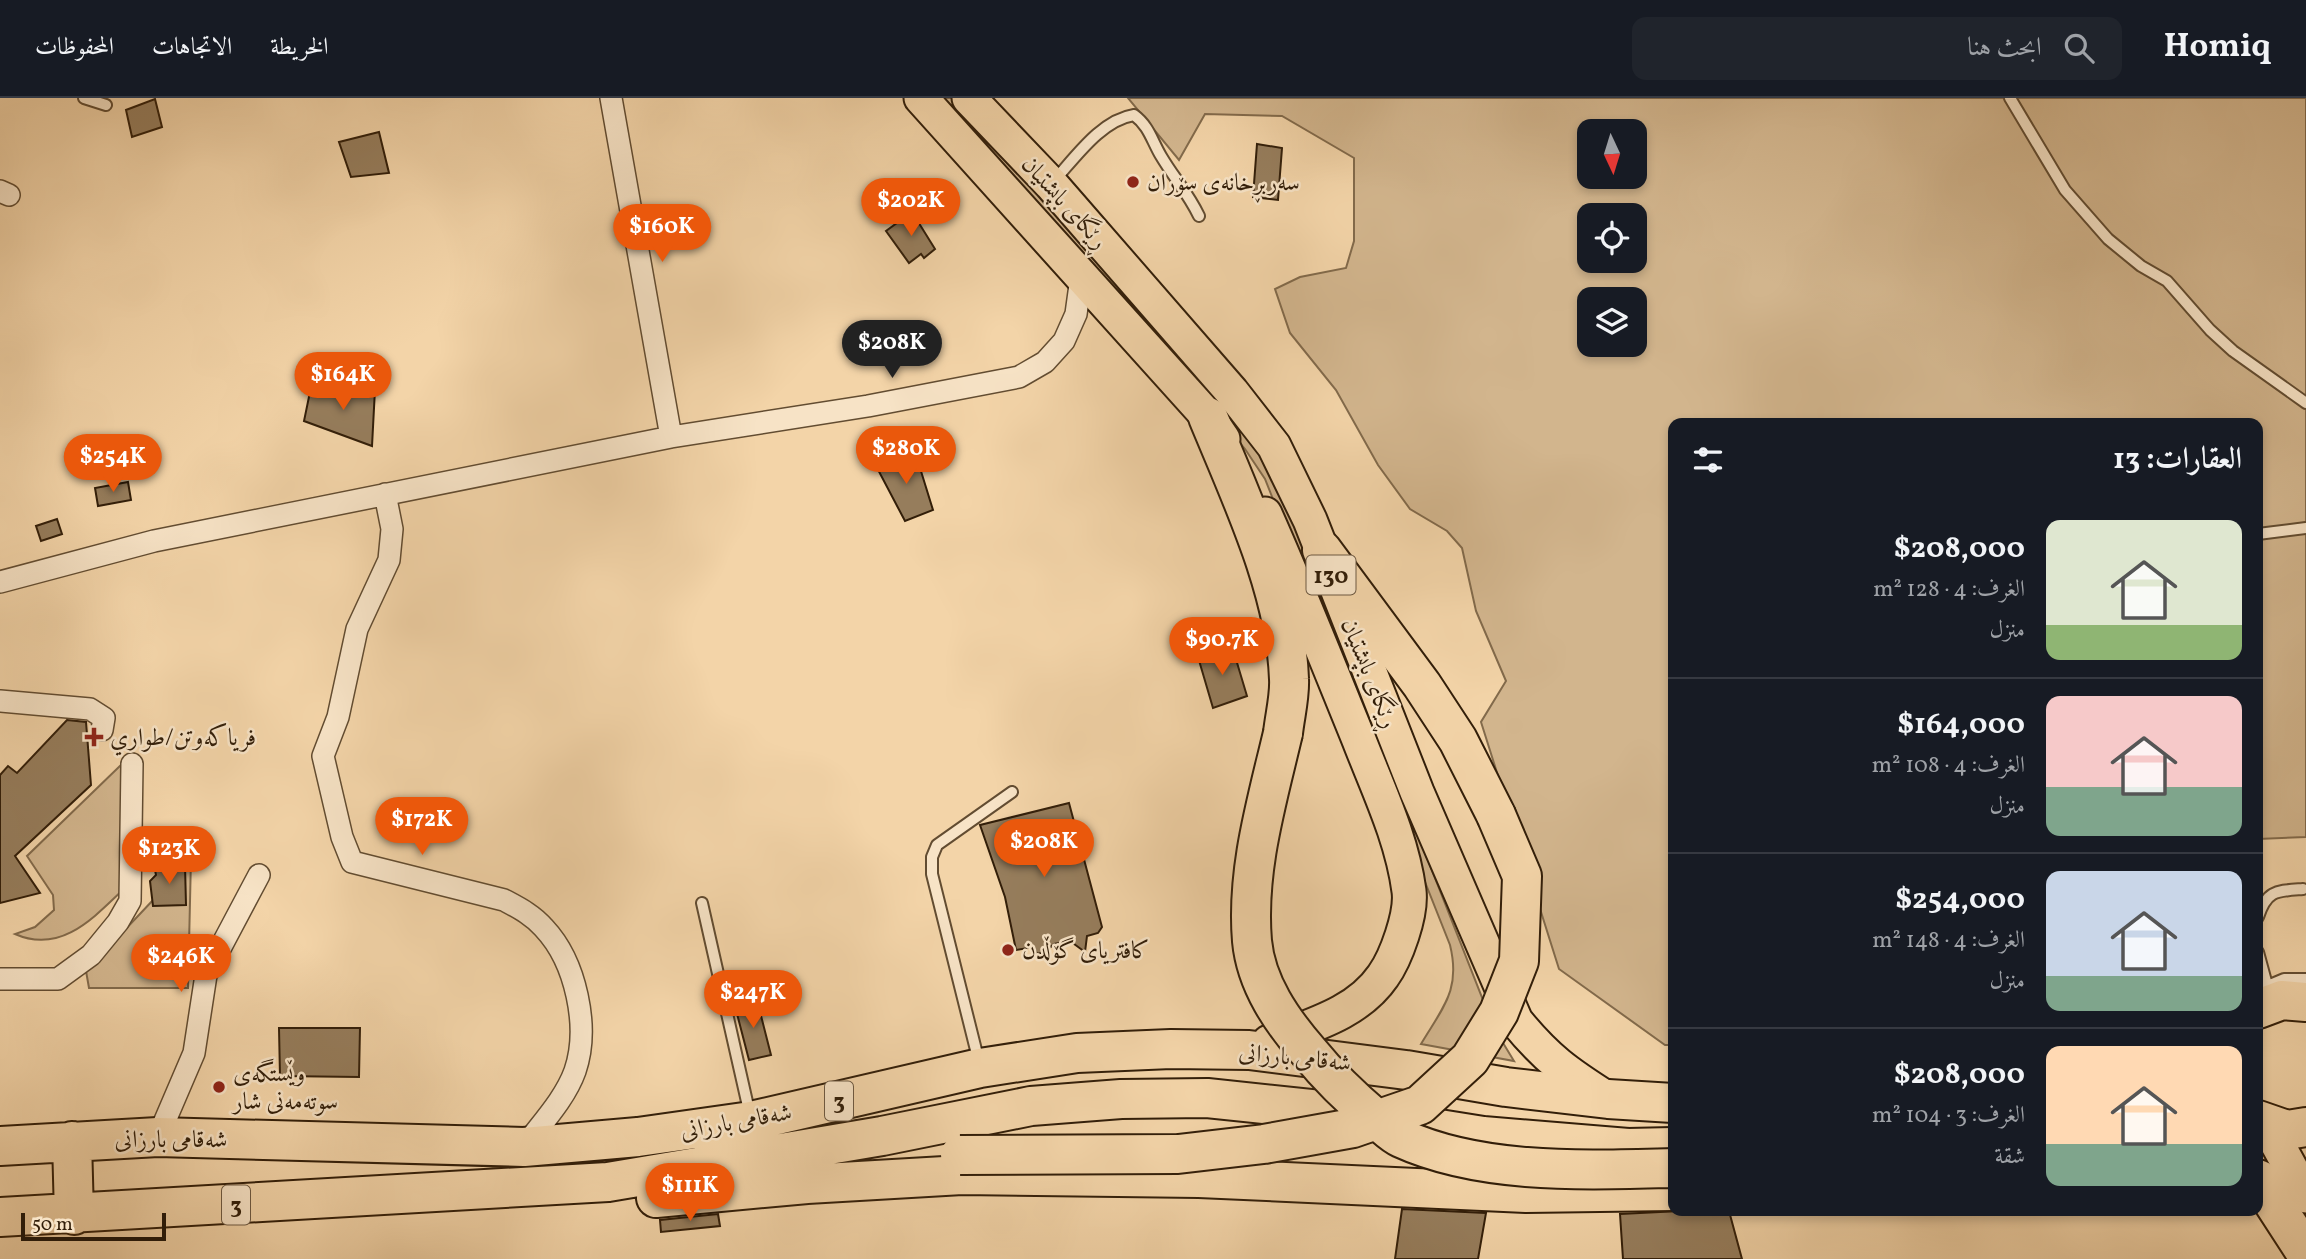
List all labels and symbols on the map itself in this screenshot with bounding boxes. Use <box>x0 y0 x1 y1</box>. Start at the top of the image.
north arrow <box>1577 119 1647 189</box>
street label: ڕێگای باپشتیان <box>1012 149 1115 258</box>
place label: سەربڕخانەی سۆران <box>1147 167 1300 203</box>
marker: سەربڕخانەی سۆران <box>1125 174 1141 190</box>
pin: $202K <box>862 178 960 238</box>
pin: $160K <box>613 204 711 264</box>
pin: $208K <box>843 320 941 380</box>
pin: $164K <box>294 352 392 412</box>
pin: $280K <box>857 426 955 486</box>
pin: $254K <box>64 434 162 494</box>
road number: 130 <box>1306 555 1356 594</box>
street label: ڕێگای باپشتیان <box>1331 614 1406 734</box>
pin: $90.7K <box>1165 618 1279 677</box>
place label: فریاکەوتن/طواري <box>110 722 256 756</box>
marker: فریاکەوتن/طواري <box>84 727 104 747</box>
pin: $172K <box>373 798 471 857</box>
pin: $208K <box>995 820 1093 879</box>
pin: $123K <box>120 826 218 886</box>
pin: $246K <box>132 934 230 994</box>
place label: کافتریای گۆڵدن <box>1022 935 1150 969</box>
marker: کافتریای گۆڵدن <box>1000 942 1016 958</box>
pin: $247K <box>704 970 802 1030</box>
street label: شەقامی بارزانی <box>1237 1036 1353 1082</box>
place label: وێستگەی سوتەمەنی شار <box>231 1058 338 1120</box>
marker: وێستگەی سوتەمەنی شار <box>211 1079 227 1095</box>
road number: 3 <box>825 1082 853 1120</box>
street label: شەقامی بارزانی <box>678 1096 795 1150</box>
street label: شەقامی بارزانی <box>115 1124 227 1158</box>
pin: $111K <box>641 1164 739 1223</box>
road number: 3 <box>222 1186 250 1224</box>
scale bar <box>21 1210 166 1242</box>

